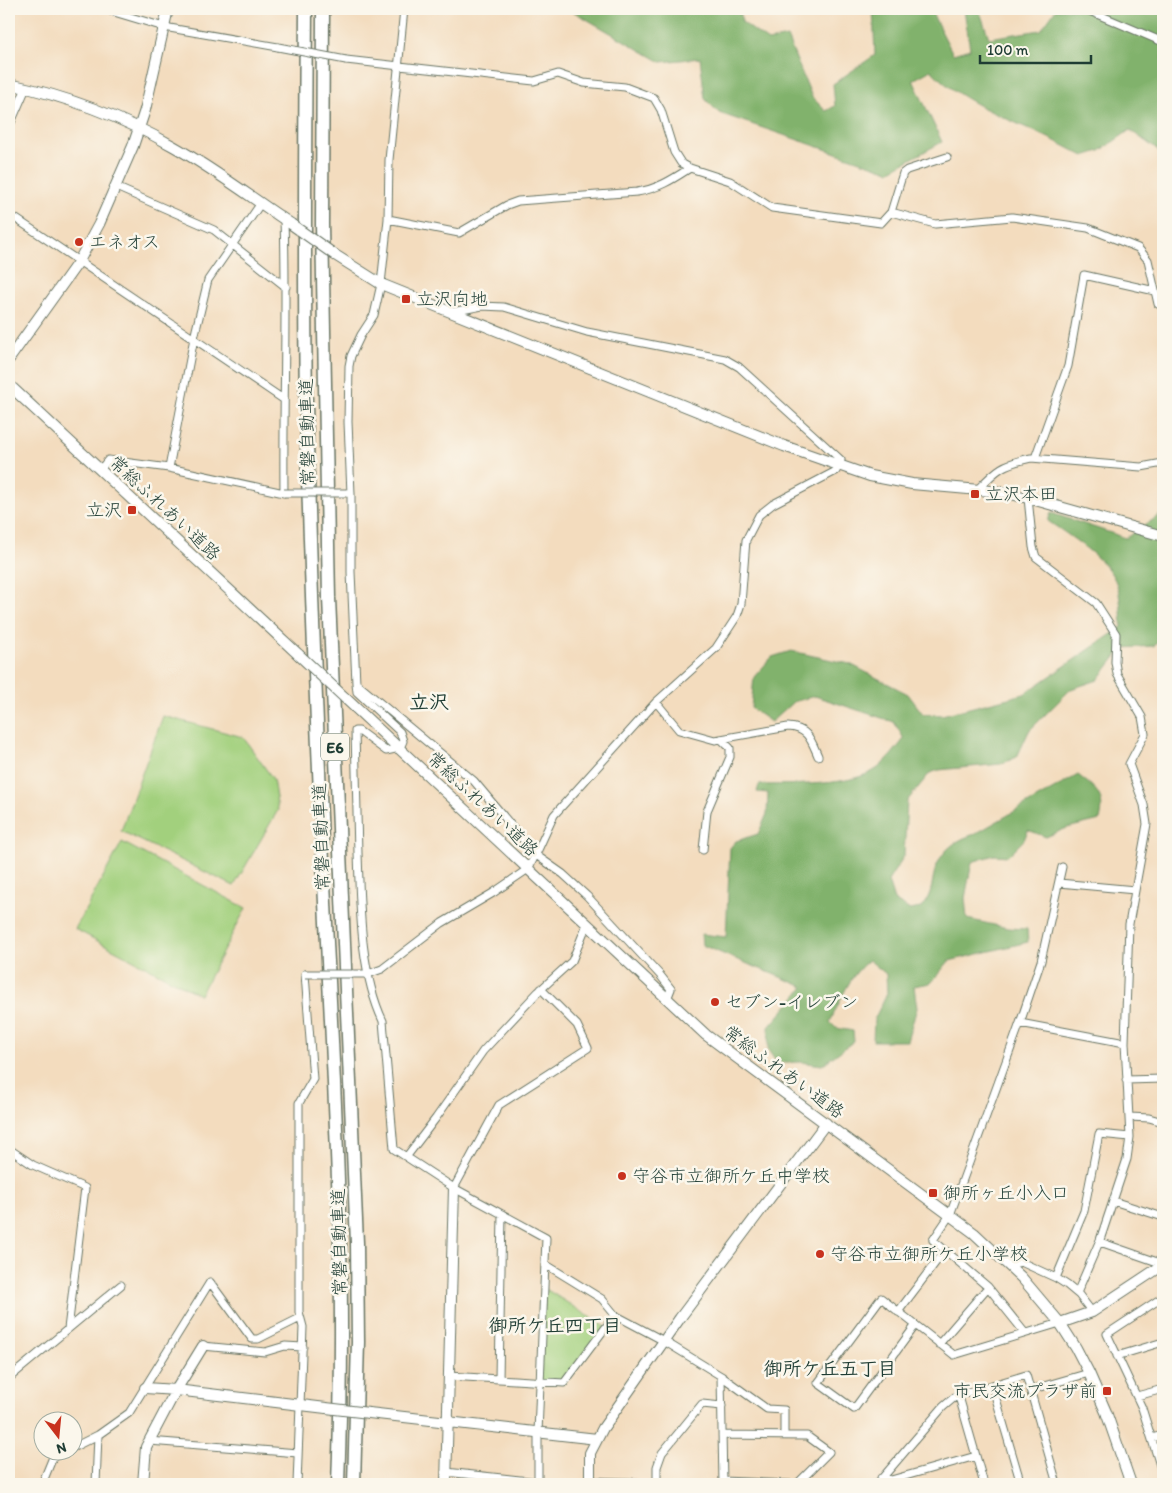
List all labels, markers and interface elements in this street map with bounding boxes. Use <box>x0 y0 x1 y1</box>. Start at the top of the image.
scale bar <box>980 32 1091 64</box>
text: 100 m <box>987 41 1029 59</box>
place label: エネオス <box>89 231 160 253</box>
marker: エネオス <box>73 236 85 248</box>
place label: 立沢向地 <box>416 288 488 310</box>
marker: 立沢向地 <box>400 293 412 305</box>
street label: 常磐自動車道 <box>295 378 319 486</box>
street label: 常総ふれあい道路 <box>105 451 225 565</box>
place label: 立沢本田 <box>985 483 1057 505</box>
marker: 立沢本田 <box>969 488 981 500</box>
place label: 立沢 <box>86 499 122 521</box>
marker: 立沢 <box>126 504 138 516</box>
district label: 立沢 <box>409 690 449 714</box>
road number: E6 <box>321 734 349 760</box>
street label: 常総ふれあい道路 <box>423 747 543 861</box>
street label: 常磐自動車道 <box>308 783 334 891</box>
place label: セブン-イレブン <box>725 991 858 1013</box>
marker: セブン-イレブン <box>709 996 721 1008</box>
street label: 常総ふれあい道路 <box>719 1021 849 1123</box>
place label: 守谷市立御所ケ丘中学校 <box>632 1165 830 1187</box>
marker: 守谷市立御所ケ丘中学校 <box>616 1170 628 1182</box>
place label: 御所ヶ丘小入口 <box>943 1182 1069 1204</box>
marker: 御所ヶ丘小入口 <box>927 1187 939 1199</box>
street label: 常磐自動車道 <box>327 1188 351 1296</box>
place label: 守谷市立御所ケ丘小学校 <box>830 1243 1028 1265</box>
marker: 守谷市立御所ケ丘小学校 <box>814 1248 826 1260</box>
district label: 御所ケ丘四丁目 <box>488 1314 622 1337</box>
district label: 御所ケ丘五丁目 <box>763 1357 897 1380</box>
place label: 市民交流プラザ前 <box>953 1380 1097 1402</box>
marker: 市民交流プラザ前 <box>1101 1385 1113 1397</box>
north arrow <box>32 1410 82 1460</box>
text: N <box>55 1439 68 1457</box>

